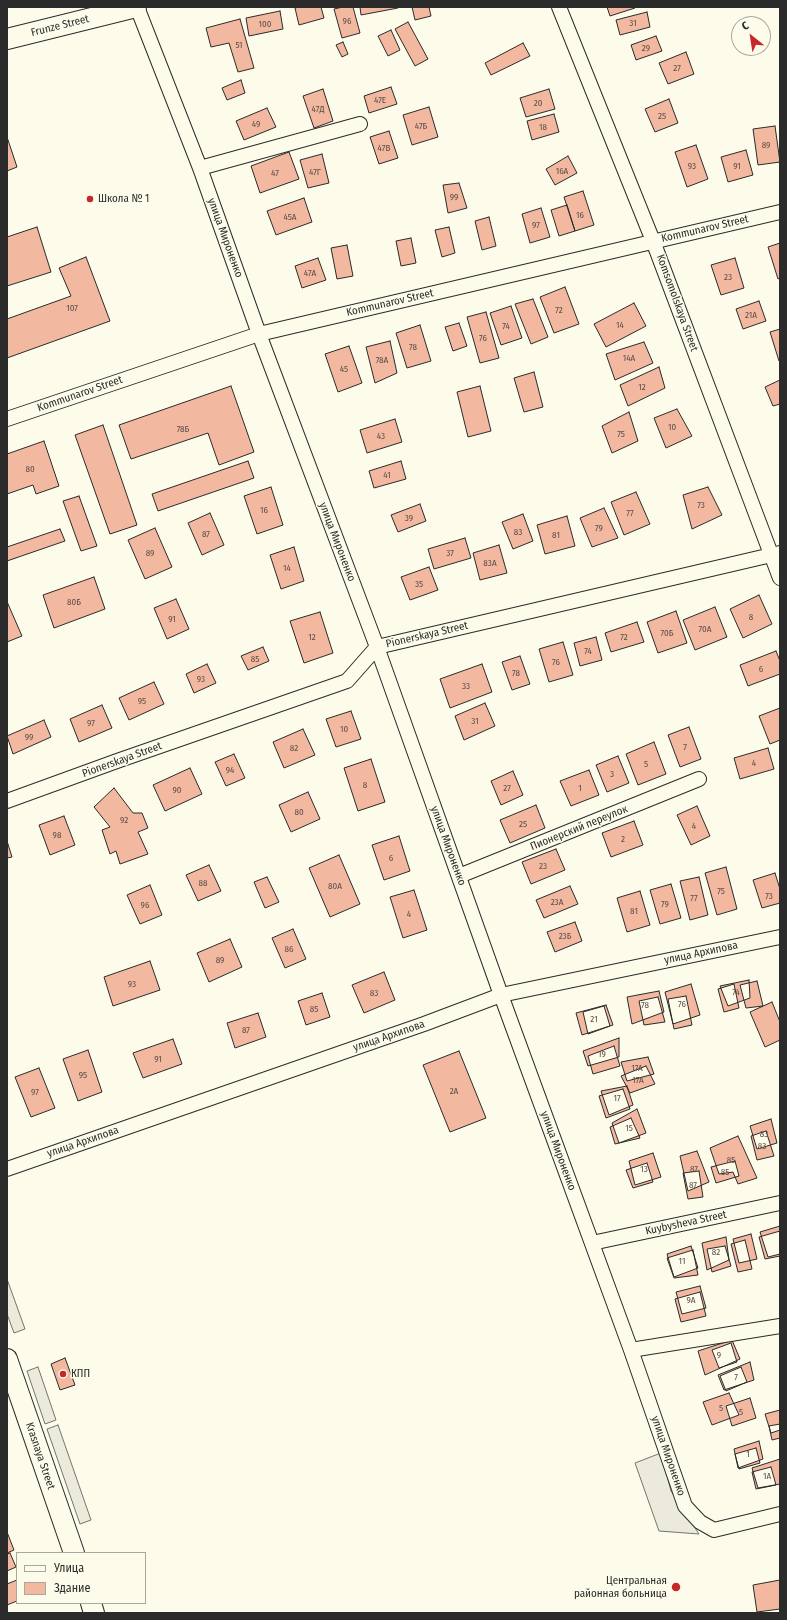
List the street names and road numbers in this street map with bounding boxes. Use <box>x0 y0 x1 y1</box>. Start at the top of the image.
street label: Frunze Street <box>30 12 90 40</box>
street label: улица Мироненко <box>205 197 245 279</box>
street label: Kommunarov Street <box>660 213 750 245</box>
street label: Komsomolskaya Street <box>653 253 701 353</box>
street label: Kommunarov Street <box>345 287 435 319</box>
street label: Kommunarov Street <box>36 373 124 415</box>
street label: улица Мироненко <box>316 501 358 583</box>
street label: Pionerskaya Street <box>385 619 469 651</box>
street label: Pionerskaya Street <box>80 739 164 781</box>
street label: Пионерский переулок <box>528 802 630 854</box>
street label: улица Мироненко <box>428 805 468 887</box>
street label: улица Архипова <box>663 939 739 967</box>
street label: улица Архипова <box>351 1018 427 1054</box>
street label: улица Мироненко <box>538 1110 578 1192</box>
street label: улица Архипова <box>45 1124 121 1160</box>
street label: Kuybysheva Street <box>644 1208 728 1238</box>
street label: улица Мироненко <box>648 1414 688 1498</box>
street label: Krasnaya Street <box>22 1421 58 1491</box>

